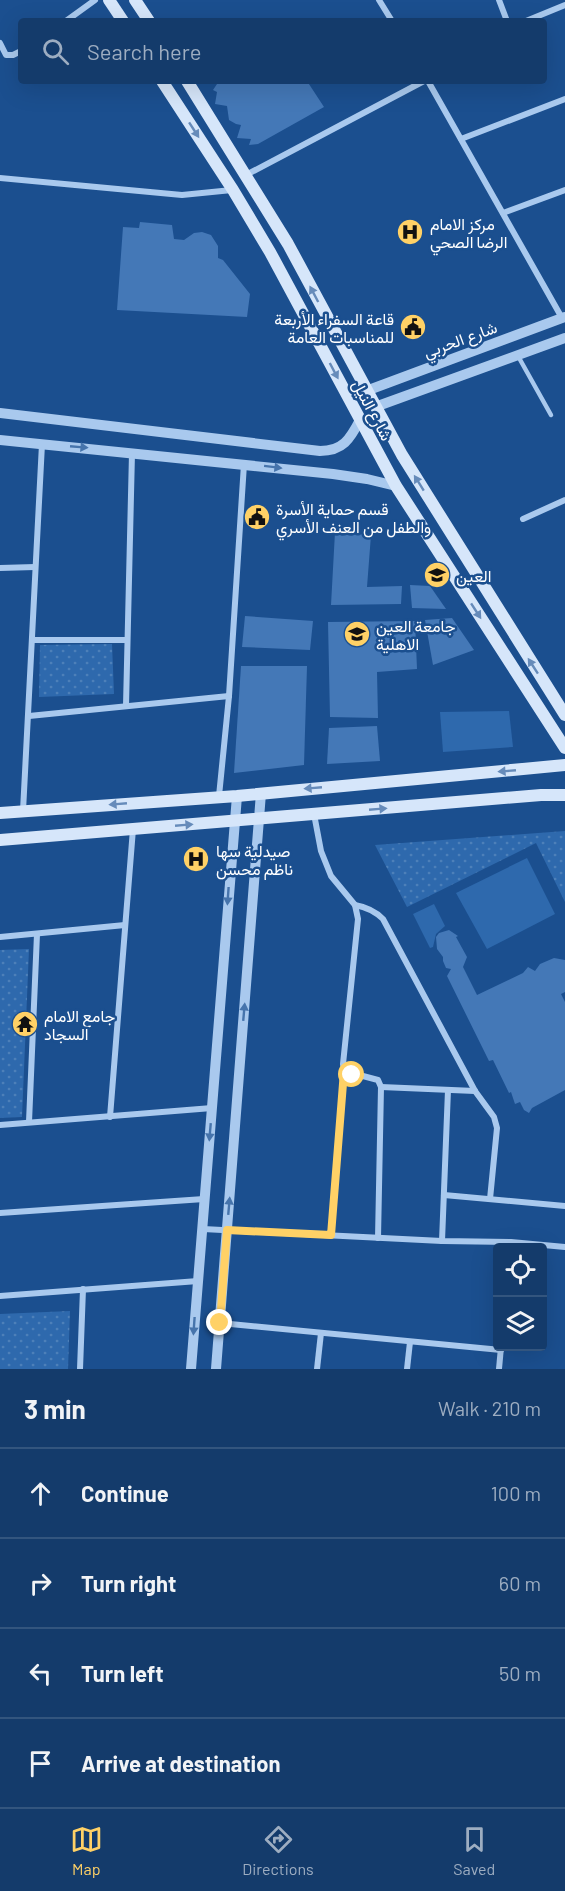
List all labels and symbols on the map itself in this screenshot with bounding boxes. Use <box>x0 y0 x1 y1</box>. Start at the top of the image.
one-way arrow <box>188 122 199 138</box>
place label: مركز الامام الرضا الصحي <box>430 214 507 256</box>
hospital icon: مركز الامام الرضا الصحي <box>395 217 425 247</box>
one-way arrow <box>309 285 319 302</box>
place label: قاعة السفراء الأربعة للمناسبات العامة <box>274 309 394 347</box>
public building icon: قاعة السفراء الأربعة للمناسبات العامة <box>398 312 428 342</box>
street label: شارع الحربي <box>421 317 501 366</box>
one-way arrow <box>329 363 339 380</box>
street label: شارع النيل <box>346 376 397 445</box>
one-way arrow <box>70 442 89 452</box>
one-way arrow <box>264 462 283 471</box>
one-way arrow <box>413 475 424 491</box>
place label: قسم حماية الأسرة والطفل من العنف الأسري <box>276 499 431 541</box>
public building icon: قسم حماية الأسرة والطفل من العنف الأسري <box>242 502 272 532</box>
school or university icon: العين <box>422 560 452 590</box>
place label: العين <box>456 566 491 587</box>
one-way arrow <box>471 603 482 619</box>
place label: جامعة العين الاهلية <box>376 616 456 654</box>
school or university icon: جامعة العين الاهلية <box>342 619 372 649</box>
one-way arrow <box>528 658 539 674</box>
one-way arrow <box>497 766 516 776</box>
one-way arrow <box>303 783 322 793</box>
one-way arrow <box>109 799 128 809</box>
one-way arrow <box>369 804 388 814</box>
one-way arrow <box>174 820 193 829</box>
place label: صيدلية سها ناظم محسن <box>216 841 293 880</box>
hospital icon: صيدلية سها ناظم محسن <box>181 844 211 874</box>
one-way arrow <box>223 886 233 905</box>
one-way arrow <box>240 1002 249 1021</box>
place label: جامع الامام السجاد <box>44 1006 116 1044</box>
temple icon: جامع الامام السجاد <box>10 1009 40 1039</box>
route start <box>338 1061 364 1087</box>
one-way arrow <box>205 1122 215 1141</box>
one-way arrow <box>224 1196 234 1215</box>
route end <box>206 1309 232 1335</box>
one-way arrow <box>190 1317 199 1336</box>

